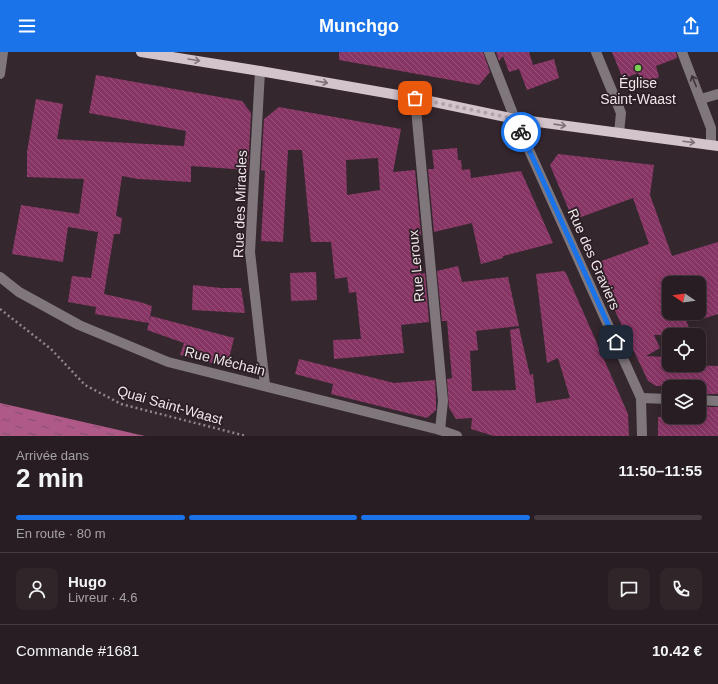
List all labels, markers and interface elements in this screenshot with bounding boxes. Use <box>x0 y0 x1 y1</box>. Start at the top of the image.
icon: menu <box>16 15 38 37</box>
icon: share <box>680 15 702 37</box>
text: Munchgo <box>319 16 399 36</box>
one-way arrow <box>187 56 200 64</box>
marker: Église Saint-Waast <box>633 63 643 73</box>
place label: Église Saint-Waast <box>600 75 676 107</box>
one-way arrow <box>690 76 697 88</box>
one-way arrow <box>315 78 328 86</box>
pin <box>398 81 432 115</box>
icon: bag <box>404 87 426 109</box>
courier <box>501 112 541 152</box>
icon: bike <box>510 121 532 143</box>
one-way arrow <box>553 121 566 129</box>
one-way arrow <box>682 138 695 146</box>
street label: Rue des Miracles <box>230 150 250 258</box>
street label: Rue des Graviers <box>565 206 623 312</box>
street label: Rue Leroux <box>405 229 427 303</box>
north arrow <box>662 276 706 320</box>
map controls <box>662 276 706 424</box>
pin <box>599 325 633 359</box>
button: locate <box>662 328 706 372</box>
icon: home <box>605 331 627 353</box>
street label: Rue Méchain <box>183 343 267 379</box>
button: layers <box>662 380 706 424</box>
street label: Quai Saint-Waast <box>115 382 225 428</box>
text: Arrivée dans <box>16 448 89 463</box>
text: 11:50–11:55 <box>619 462 702 479</box>
text: 2 min <box>16 463 84 493</box>
text: En route · 80 m <box>16 526 106 541</box>
button: person <box>16 568 58 610</box>
button: chat <box>608 568 650 610</box>
button: phone <box>660 568 702 610</box>
text: Hugo <box>68 573 106 590</box>
text: Livreur · 4.6 <box>68 590 137 605</box>
text: Commande #1681 <box>16 642 139 659</box>
text: 10.42 € <box>652 642 702 659</box>

